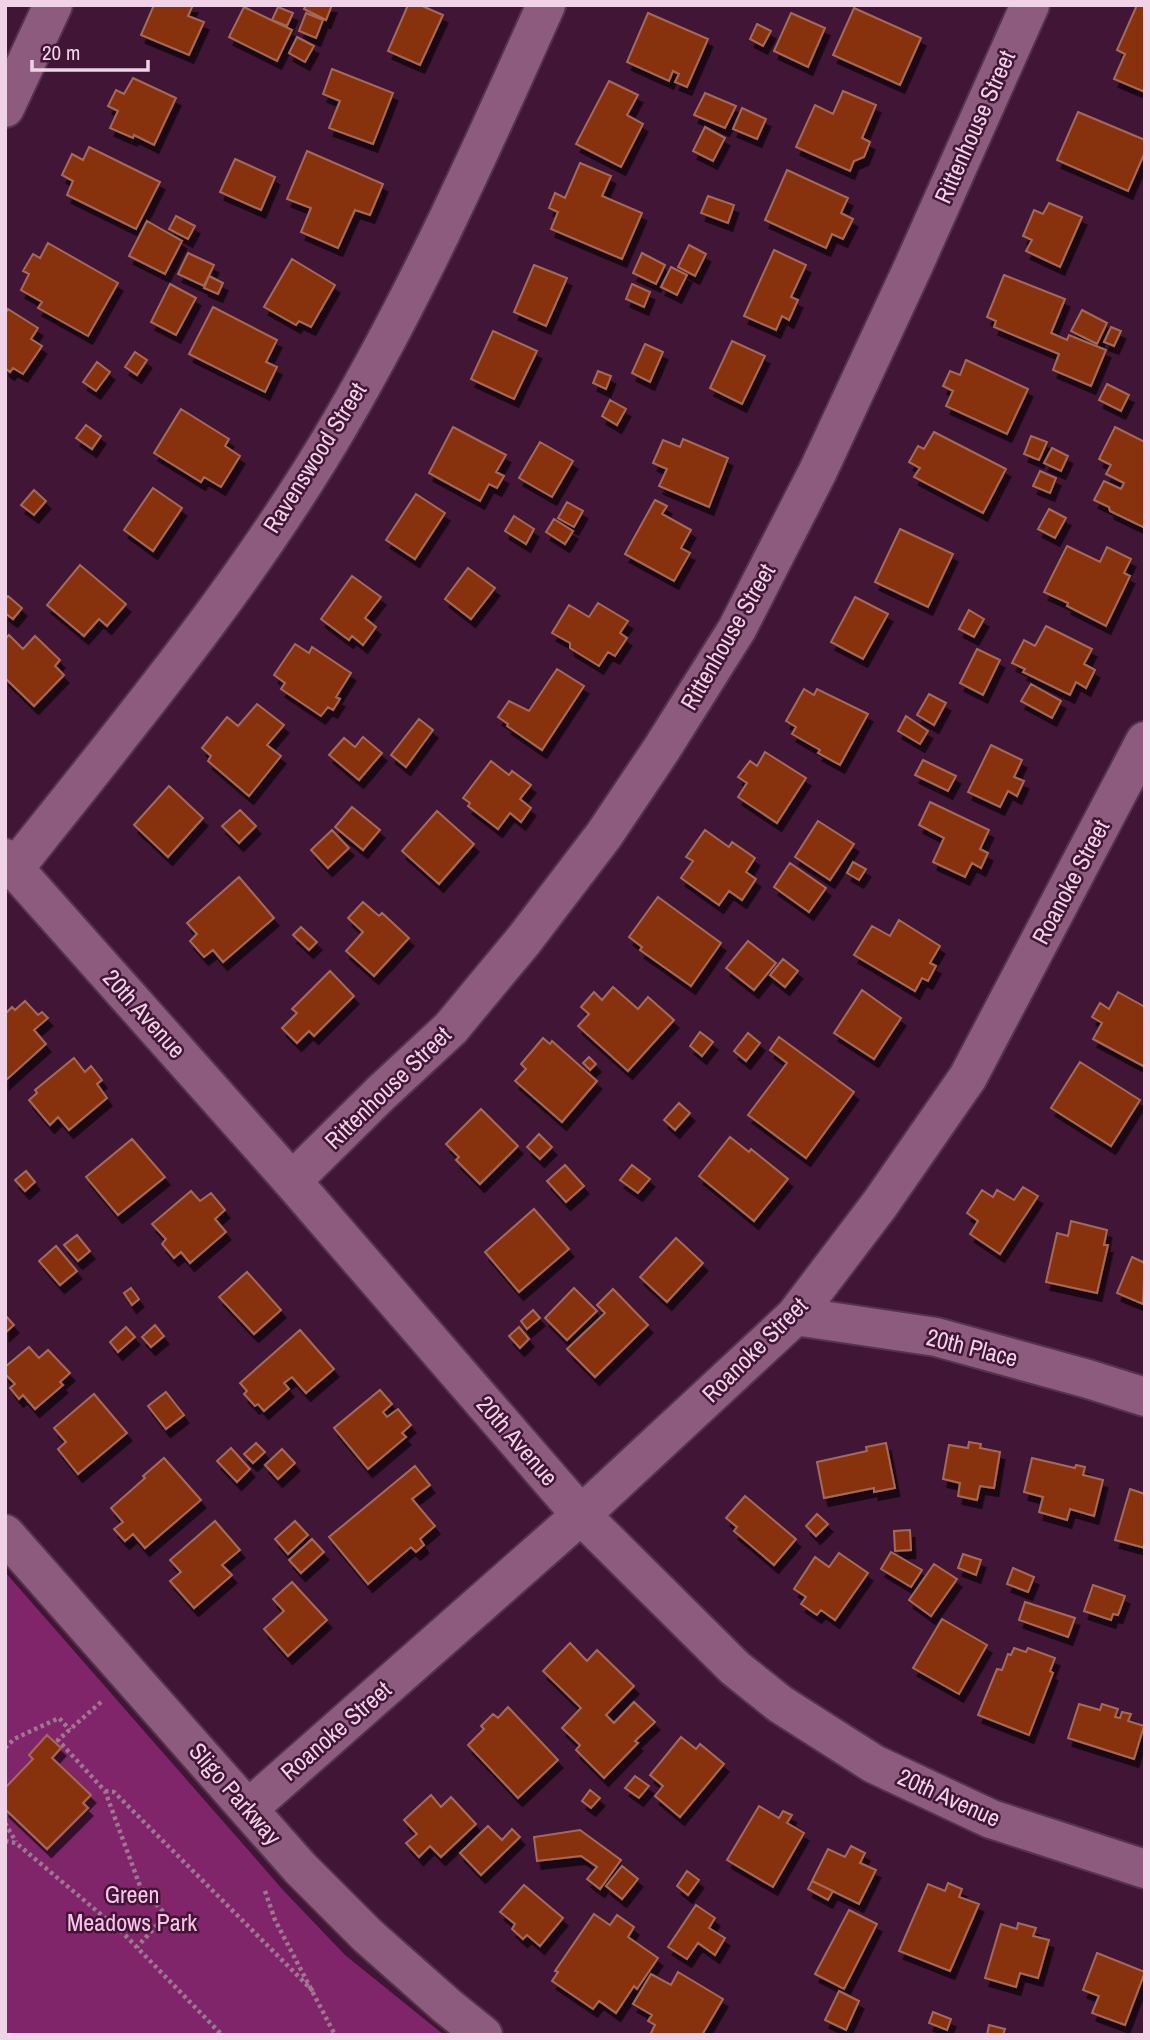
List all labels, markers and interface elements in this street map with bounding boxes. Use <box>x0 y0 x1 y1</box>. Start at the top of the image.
scale bar <box>32 28 147 72</box>
text: 20 m <box>42 38 80 67</box>
street label: Rittenhouse Street <box>926 45 1022 208</box>
street label: Ravenswood Street <box>255 376 374 539</box>
street label: Rittenhouse Street <box>672 557 782 716</box>
street label: Roanoke Street <box>1024 813 1117 949</box>
street label: 20th Avenue <box>96 962 193 1065</box>
street label: Rittenhouse Street <box>317 1018 458 1156</box>
street label: Roanoke Street <box>695 1289 814 1409</box>
street label: 20th Place <box>923 1320 1021 1374</box>
street label: 20th Avenue <box>470 1389 566 1492</box>
street label: Roanoke Street <box>273 1673 398 1787</box>
street label: Sligo Parkway <box>182 1735 289 1851</box>
street label: 20th Avenue <box>893 1760 1006 1834</box>
park label: Green Meadows Park <box>67 1878 197 1938</box>

